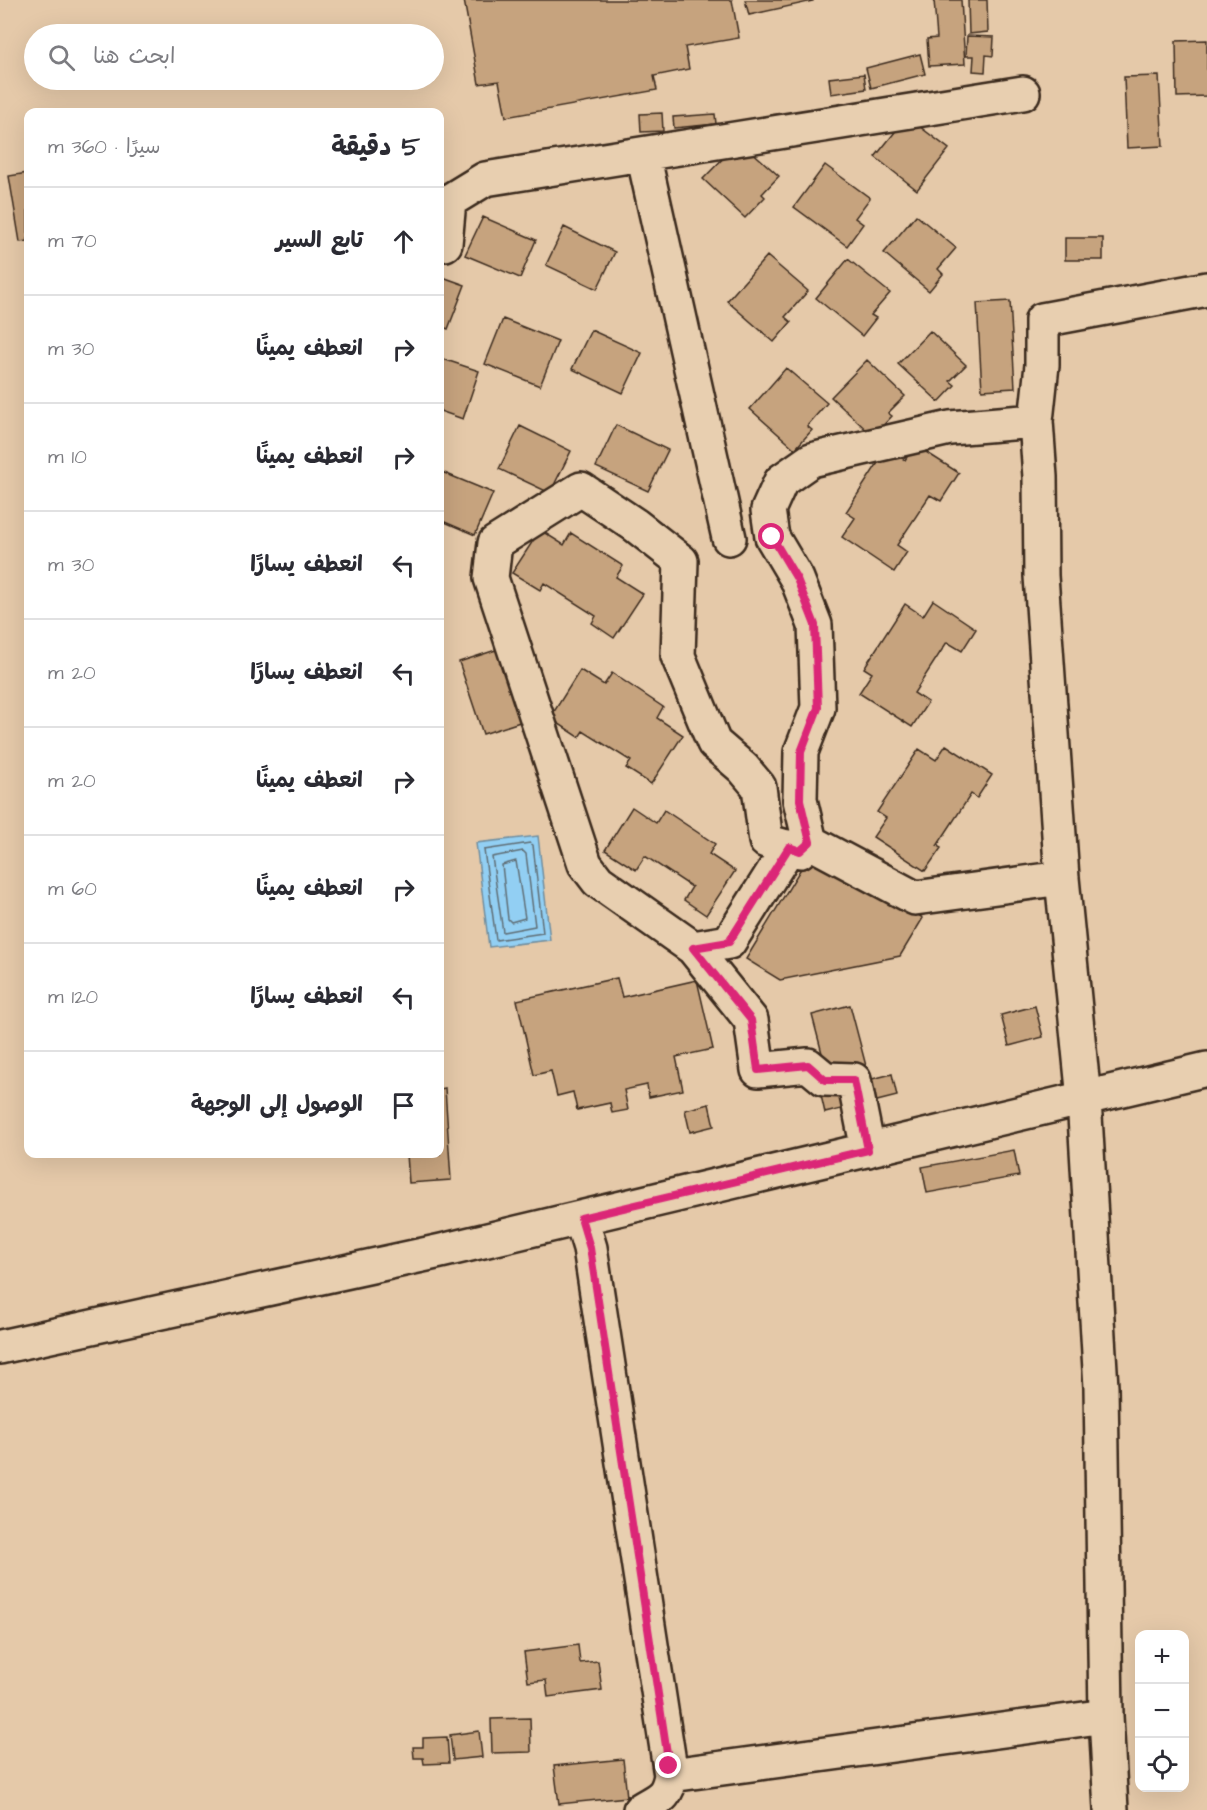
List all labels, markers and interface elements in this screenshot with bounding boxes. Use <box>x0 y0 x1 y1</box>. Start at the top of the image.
search box <box>24 24 444 90</box>
icon: search <box>45 41 78 74</box>
text: ابحث هنا <box>93 41 175 72</box>
text: 5 دقيقة <box>331 129 420 165</box>
text: سيرًا · 360 m <box>48 133 161 161</box>
text: تابع السير <box>276 225 363 256</box>
icon: ahead <box>387 225 420 258</box>
text: 70 m <box>48 227 97 255</box>
text: انعطف يمينًا <box>256 333 363 364</box>
icon: right <box>387 333 420 366</box>
text: 30 m <box>48 335 94 363</box>
text: انعطف يمينًا <box>256 441 363 472</box>
icon: right <box>387 441 420 474</box>
text: 10 m <box>48 443 87 471</box>
route start <box>758 523 784 549</box>
text: انعطف يسارًا <box>250 549 363 580</box>
icon: left <box>387 549 420 582</box>
text: 30 m <box>48 551 94 579</box>
text: انعطف يسارًا <box>250 657 363 688</box>
icon: left <box>387 657 420 690</box>
text: 20 m <box>48 659 96 687</box>
text: انعطف يمينًا <box>256 765 363 796</box>
icon: right <box>387 765 420 798</box>
text: 20 m <box>48 767 96 795</box>
text: انعطف يمينًا <box>256 873 363 904</box>
icon: right <box>387 873 420 906</box>
text: 60 m <box>48 875 97 903</box>
text: انعطف يسارًا <box>250 981 363 1012</box>
icon: left <box>387 981 420 1014</box>
text: 120 m <box>48 983 98 1011</box>
text: الوصول إلى الوجهة <box>191 1089 363 1120</box>
icon: arrive <box>387 1089 420 1122</box>
map controls <box>1135 1630 1189 1792</box>
button: + <box>1135 1630 1189 1684</box>
button: − <box>1135 1684 1189 1738</box>
button: locate <box>1135 1738 1189 1792</box>
route end <box>655 1752 681 1778</box>

